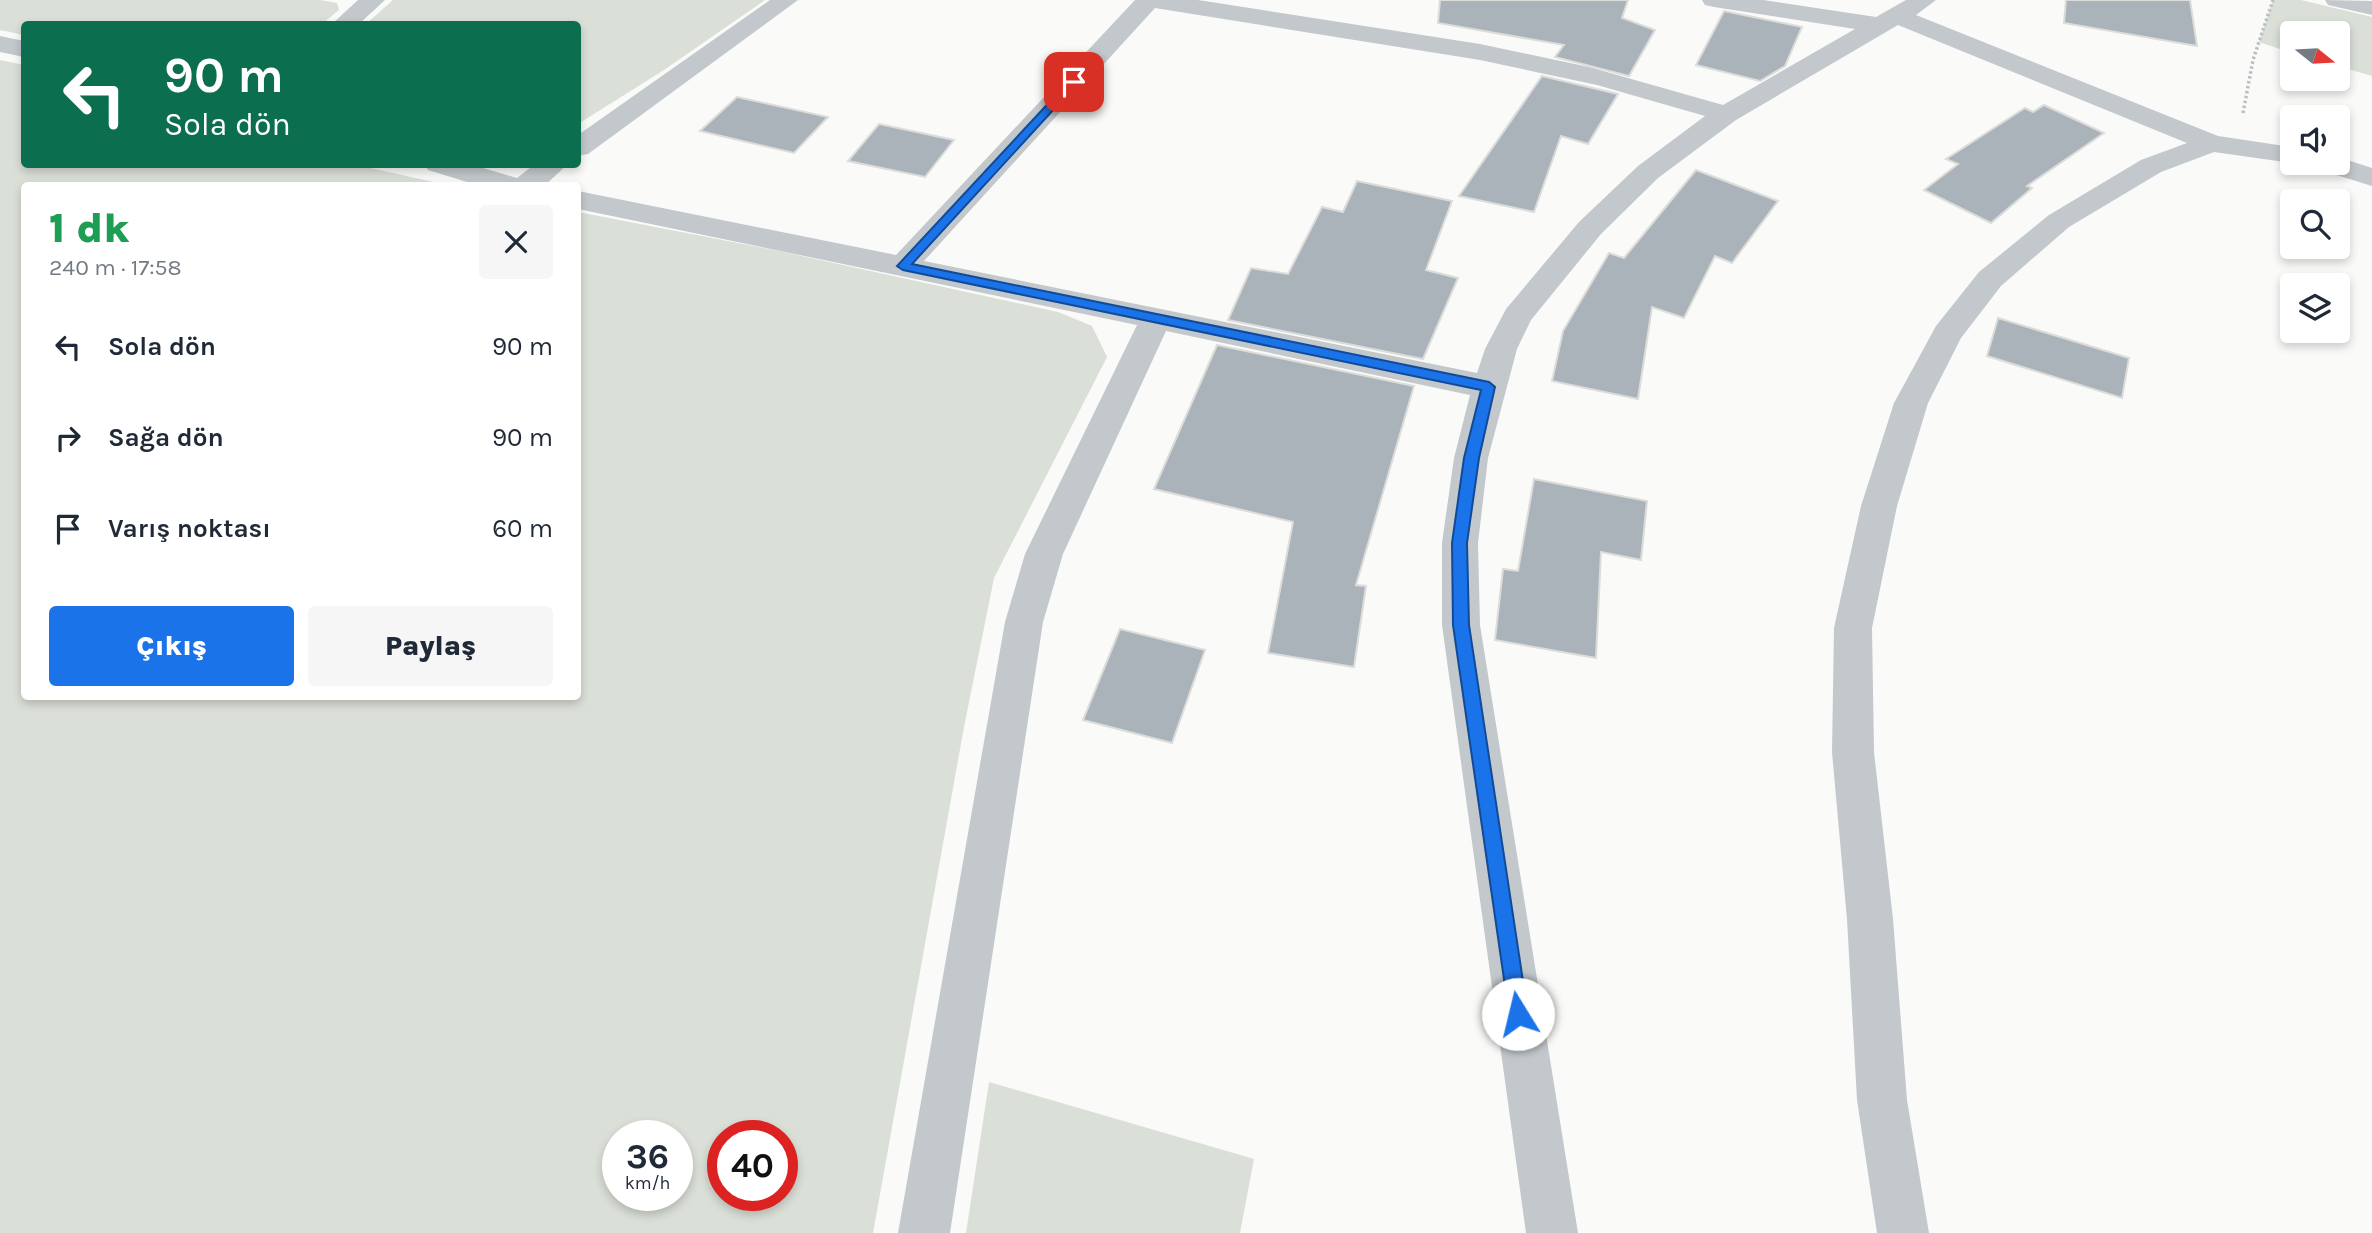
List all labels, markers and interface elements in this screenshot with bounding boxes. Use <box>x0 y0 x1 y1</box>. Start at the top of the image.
north arrow <box>2280 21 2350 91</box>
map controls <box>2280 21 2350 343</box>
text: 90 m <box>164 47 284 104</box>
icon: left <box>49 49 140 140</box>
pin <box>1044 52 1104 112</box>
icon: arrive <box>1055 63 1093 101</box>
button: sound <box>2280 105 2350 175</box>
text: Sola dön <box>164 106 291 143</box>
button: search <box>2280 189 2350 259</box>
text: 1 dk <box>49 203 129 253</box>
button: close <box>479 205 553 279</box>
text: 240 m · 17:58 <box>49 254 182 281</box>
button: layers <box>2280 273 2350 343</box>
icon: left <box>49 328 87 366</box>
text: Sola dön <box>108 331 216 362</box>
text: 90 m <box>492 331 553 362</box>
icon: right <box>49 419 87 457</box>
text: Sağa dön <box>108 422 224 453</box>
text: 90 m <box>492 422 553 453</box>
icon: arrive <box>49 510 87 548</box>
text: Varış noktası <box>108 513 271 544</box>
text: 60 m <box>492 513 553 544</box>
button: Çıkış <box>49 606 294 686</box>
button: Paylaş <box>308 606 553 686</box>
position arrow <box>1481 977 1555 1051</box>
speed limit sign: 40 <box>707 1120 798 1211</box>
text: 36 <box>626 1136 669 1177</box>
text: km/h <box>625 1172 670 1194</box>

